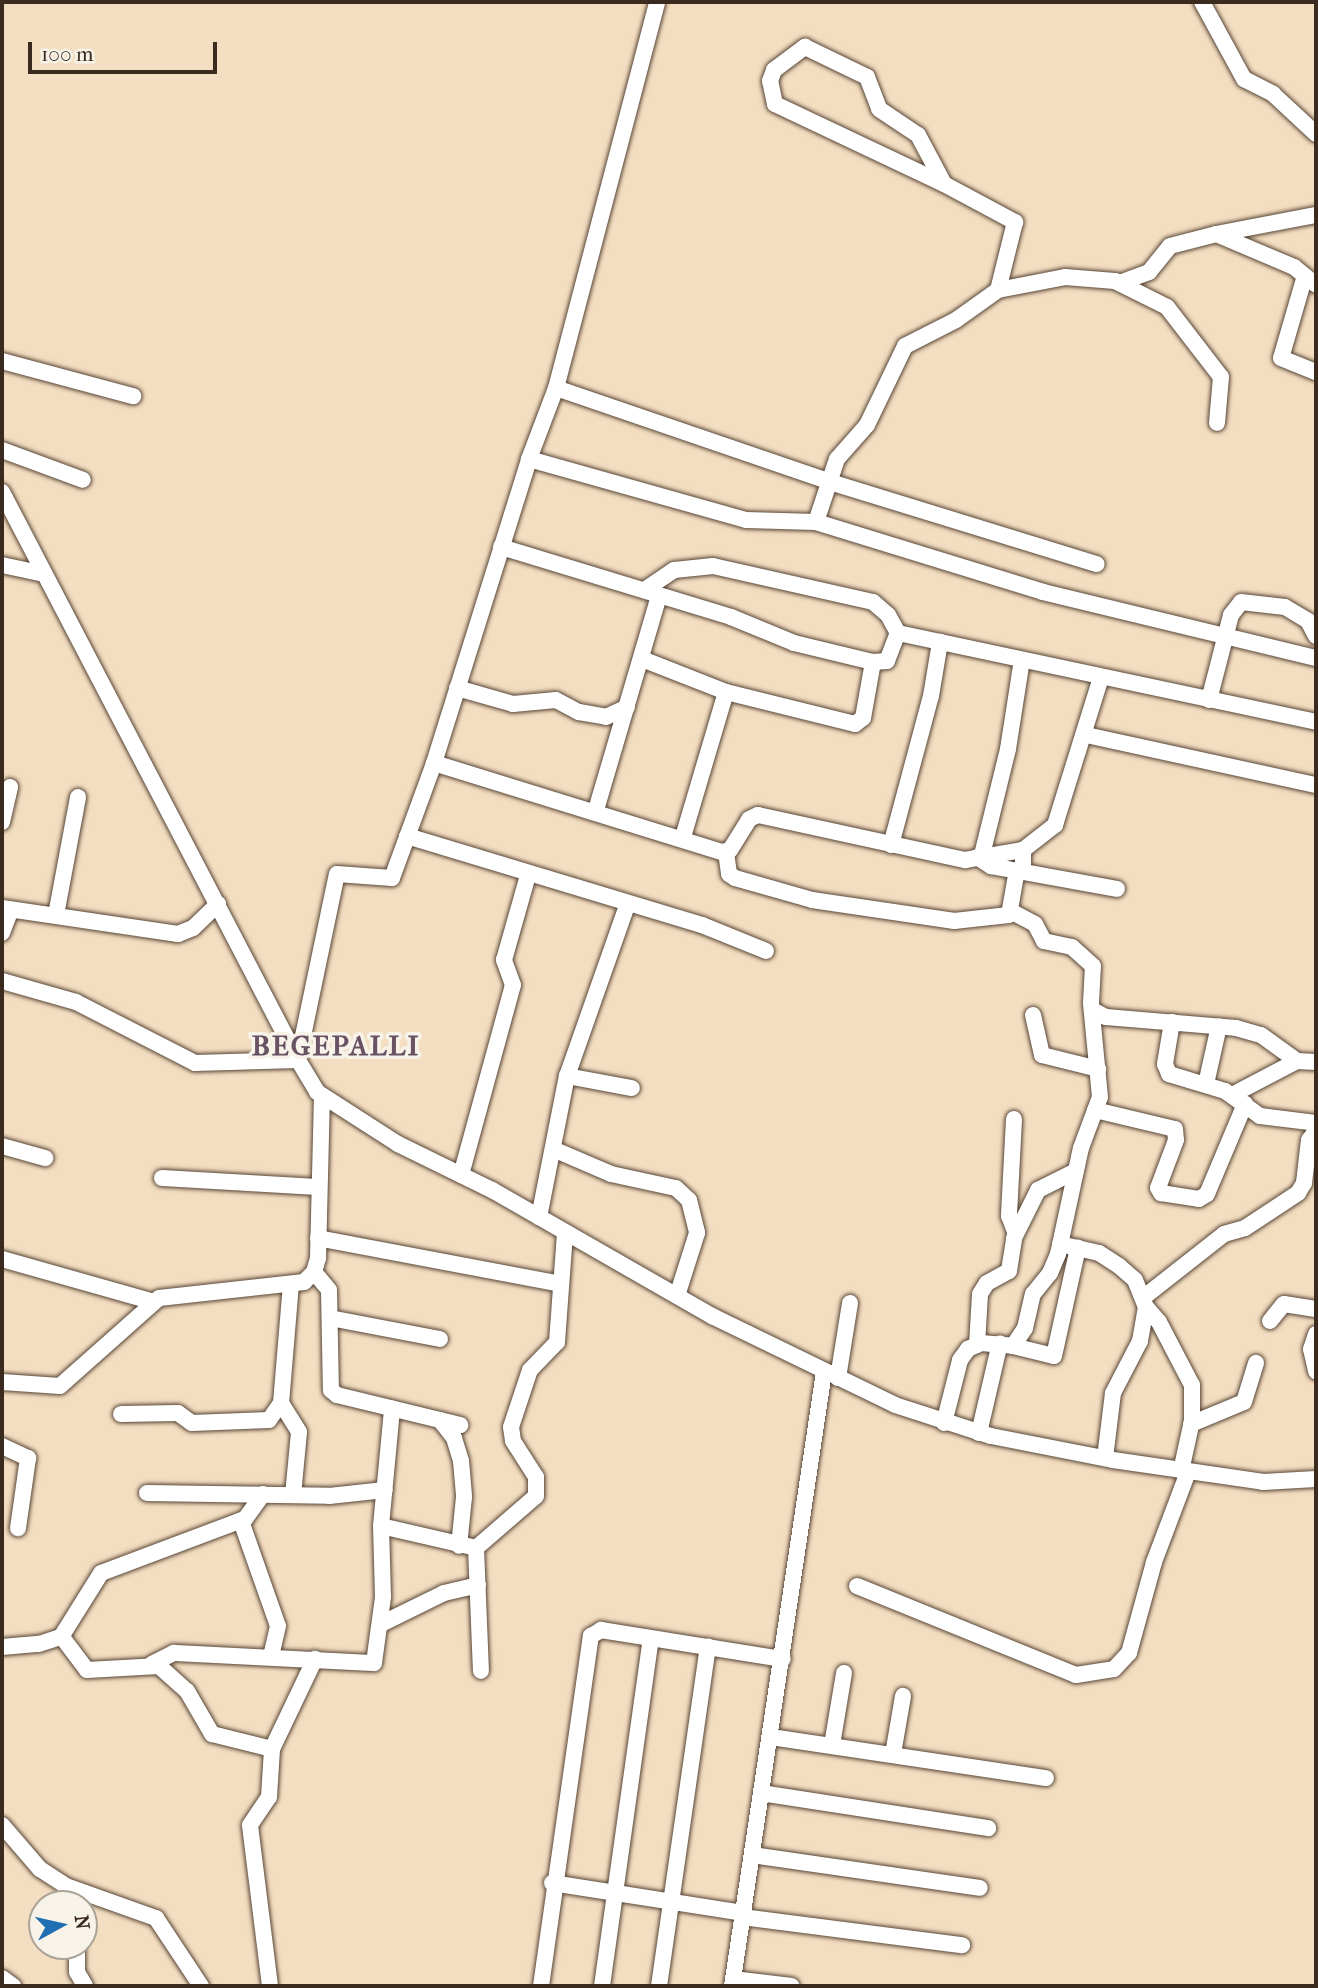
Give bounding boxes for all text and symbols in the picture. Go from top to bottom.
scale bar [32,28,220,72]
text: 100 m [41,42,94,66]
district label: BEGEPALLI [253,1029,419,1063]
north arrow [28,1890,98,1960]
text: N [70,1914,94,1931]

